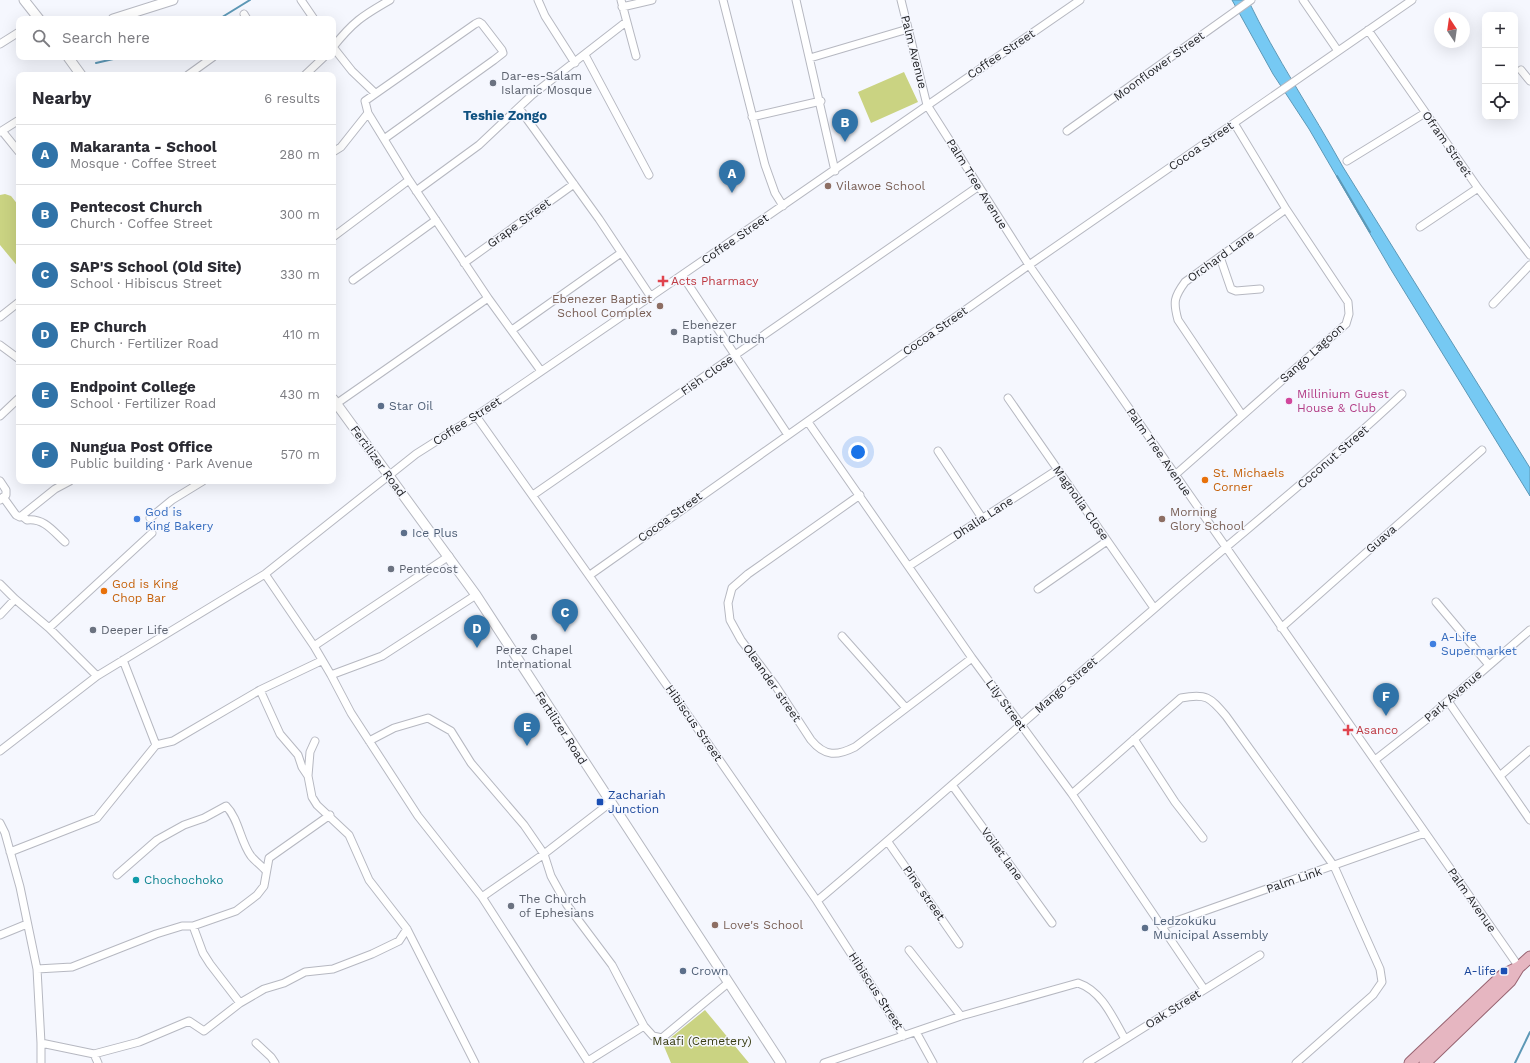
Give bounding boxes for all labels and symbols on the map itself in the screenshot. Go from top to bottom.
north arrow [1434,12,1470,48]
street label: Palm Avenue [898,14,930,90]
street label: Coffee Street [964,26,1038,82]
street label: Moonflower Street [1111,28,1207,104]
place label: Dar-es-Salam Islamic Mosque [501,69,592,97]
marker: Dar-es-Salam Islamic Mosque [488,78,498,88]
district label: Teshie Zongo [463,108,547,123]
street label: Ofram Street [1419,108,1475,180]
pin: B [832,109,858,142]
street label: Cocoa Street [1166,118,1236,174]
street label: Palm Tree Avenue [943,136,1011,232]
pin: A [719,160,745,193]
place label: Vilawoe School [836,179,926,193]
marker: Vilawoe School [823,181,833,191]
street label: Grape Street [485,195,553,251]
street label: Coffee Street [699,211,771,267]
street label: Orchard Lane [1185,227,1257,285]
place label: Acts Pharmacy [671,274,759,288]
marker: Acts Pharmacy [658,276,668,286]
place label: Ebenezer Baptist School Complex [552,292,652,320]
marker: Ebenezer Baptist School Complex [655,301,665,311]
street label: Cocoa Street [900,303,970,359]
place label: Ebenezer Baptist Chuch [682,318,765,346]
street label: Sango Lagoon [1277,320,1347,386]
marker: Ebenezer Baptist Chuch [669,327,679,337]
street label: Fish Close [678,352,736,398]
place label: Millinium Guest House & Club [1297,387,1389,415]
street label: Coffee Street [430,394,504,448]
marker: Millinium Guest House & Club [1284,396,1294,406]
place label: Star Oil [389,399,433,413]
marker: Star Oil [376,401,386,411]
street label: Palm Tree Avenue [1123,405,1195,499]
street label: Coconut Street [1295,422,1371,492]
street label: Fertilizer Road [348,423,408,499]
your location [848,442,868,462]
street label: Magnolia Close [1050,463,1112,543]
place label: St. Michaels Corner [1213,466,1284,494]
marker: St. Michaels Corner [1200,475,1210,485]
street label: Cocoa Street [635,489,705,545]
street label: Dhalia Lane [950,493,1016,543]
place label: God is King Bakery [145,505,214,533]
place label: Morning Glory School [1170,505,1245,533]
marker: God is King Bakery [132,514,142,524]
marker: Morning Glory School [1157,514,1167,524]
street label: Guava [1363,522,1399,556]
place label: Ice Plus [412,526,458,540]
marker: Ice Plus [399,528,409,538]
place label: Pentecost [399,562,458,576]
marker: Pentecost [386,564,396,574]
place label: God is King Chop Bar [112,577,179,605]
marker: God is King Chop Bar [99,586,109,596]
pin: C [552,599,578,632]
pin: D [464,615,490,648]
place label: Deeper Life [101,623,169,637]
marker: Deeper Life [88,625,98,635]
place label: A-Life Supermarket [1441,630,1517,658]
marker: Perez Chapel International [529,632,539,642]
marker: A-Life Supermarket [1428,639,1438,649]
street label: Oleander street [740,641,804,725]
place label: Perez Chapel International [496,643,573,671]
street label: Mango Street [1032,654,1100,716]
street label: Park Avenue [1421,667,1485,725]
street label: Lily Street [983,677,1029,733]
street label: Hibiscus Street [663,682,725,764]
pin: F [1373,683,1399,716]
street label: Fertilizer Road [532,689,590,767]
pin: E [514,713,540,746]
place label: Asanco [1356,723,1398,737]
marker: Asanco [1343,725,1353,735]
place label: Zachariah Junction [608,788,666,816]
marker: Zachariah Junction [595,797,605,807]
street label: Voilet lane [978,825,1026,883]
street label: Pine street [900,863,948,923]
street label: Palm Link [1264,864,1324,896]
street label: Palm Avenue [1445,865,1499,935]
place label: Chochochoko [144,873,223,887]
marker: Chochochoko [131,875,141,885]
place label: The Church of Ephesians [519,892,594,920]
marker: The Church of Ephesians [506,901,516,911]
place label: Ledzokuku Municipal Assembly [1153,914,1269,942]
place label: Love's School [723,918,803,932]
marker: Love's School [710,920,720,930]
marker: Ledzokuku Municipal Assembly [1140,923,1150,933]
street label: Hibiscus Street [846,950,906,1032]
place label: Crown [691,964,728,978]
place label: A-life [1464,964,1496,978]
marker: Crown [678,966,688,976]
marker: A-life [1499,966,1509,976]
street label: Oak Street [1143,986,1203,1032]
park label: Maafi (Cemetery) [652,1034,752,1048]

